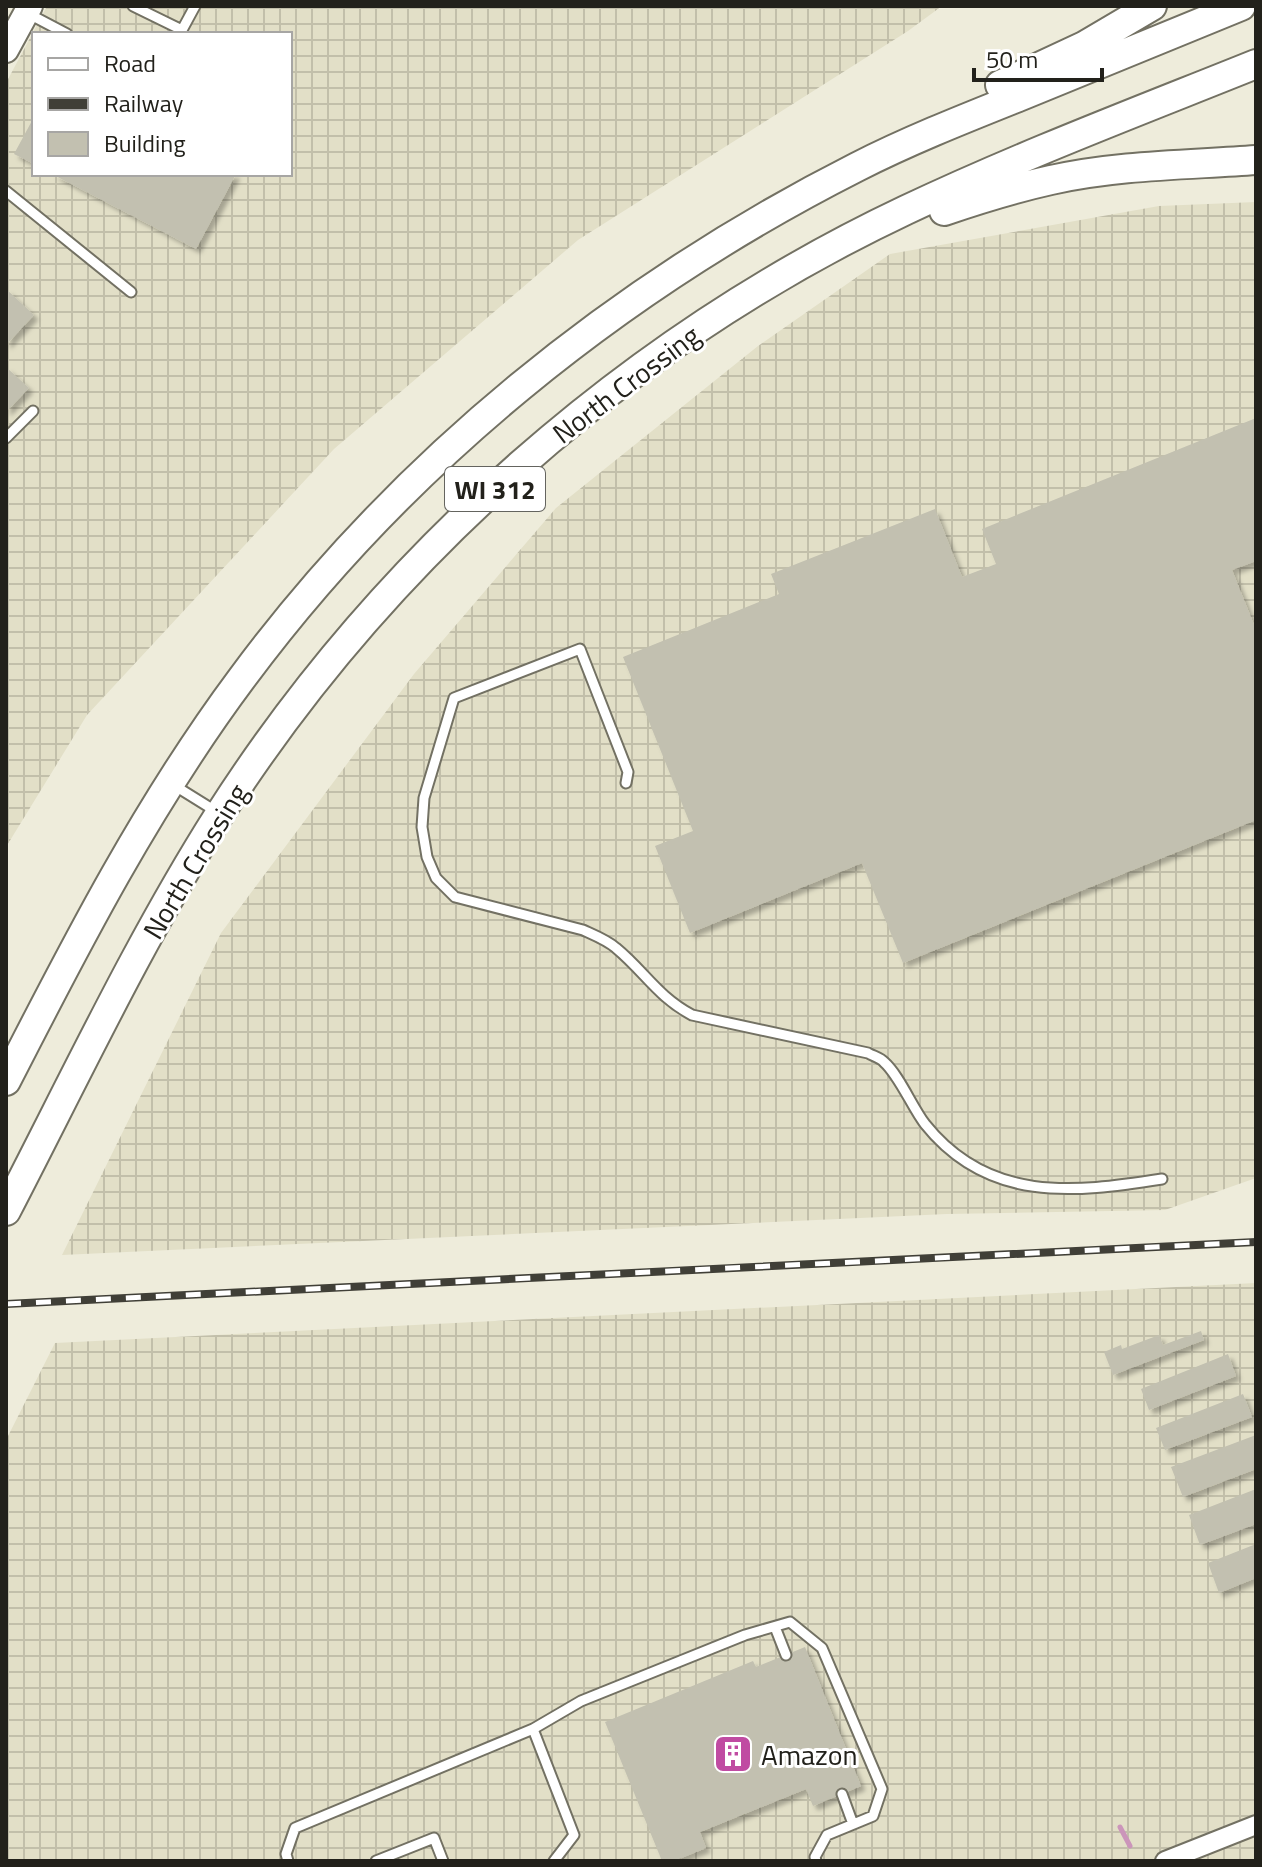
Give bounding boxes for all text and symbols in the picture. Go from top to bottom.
legend [32,32,292,176]
scale bar [974,32,1102,82]
text: 50 m [986,41,1038,77]
text: Road [104,45,156,81]
text: Railway [104,85,184,121]
text: Building [104,125,186,161]
street label: North Crossing [543,314,709,454]
road number: WI 312 [445,467,545,511]
street label: North Crossing [131,775,259,947]
building icon: Amazon [712,1733,754,1775]
place label: Amazon [761,1733,858,1776]

